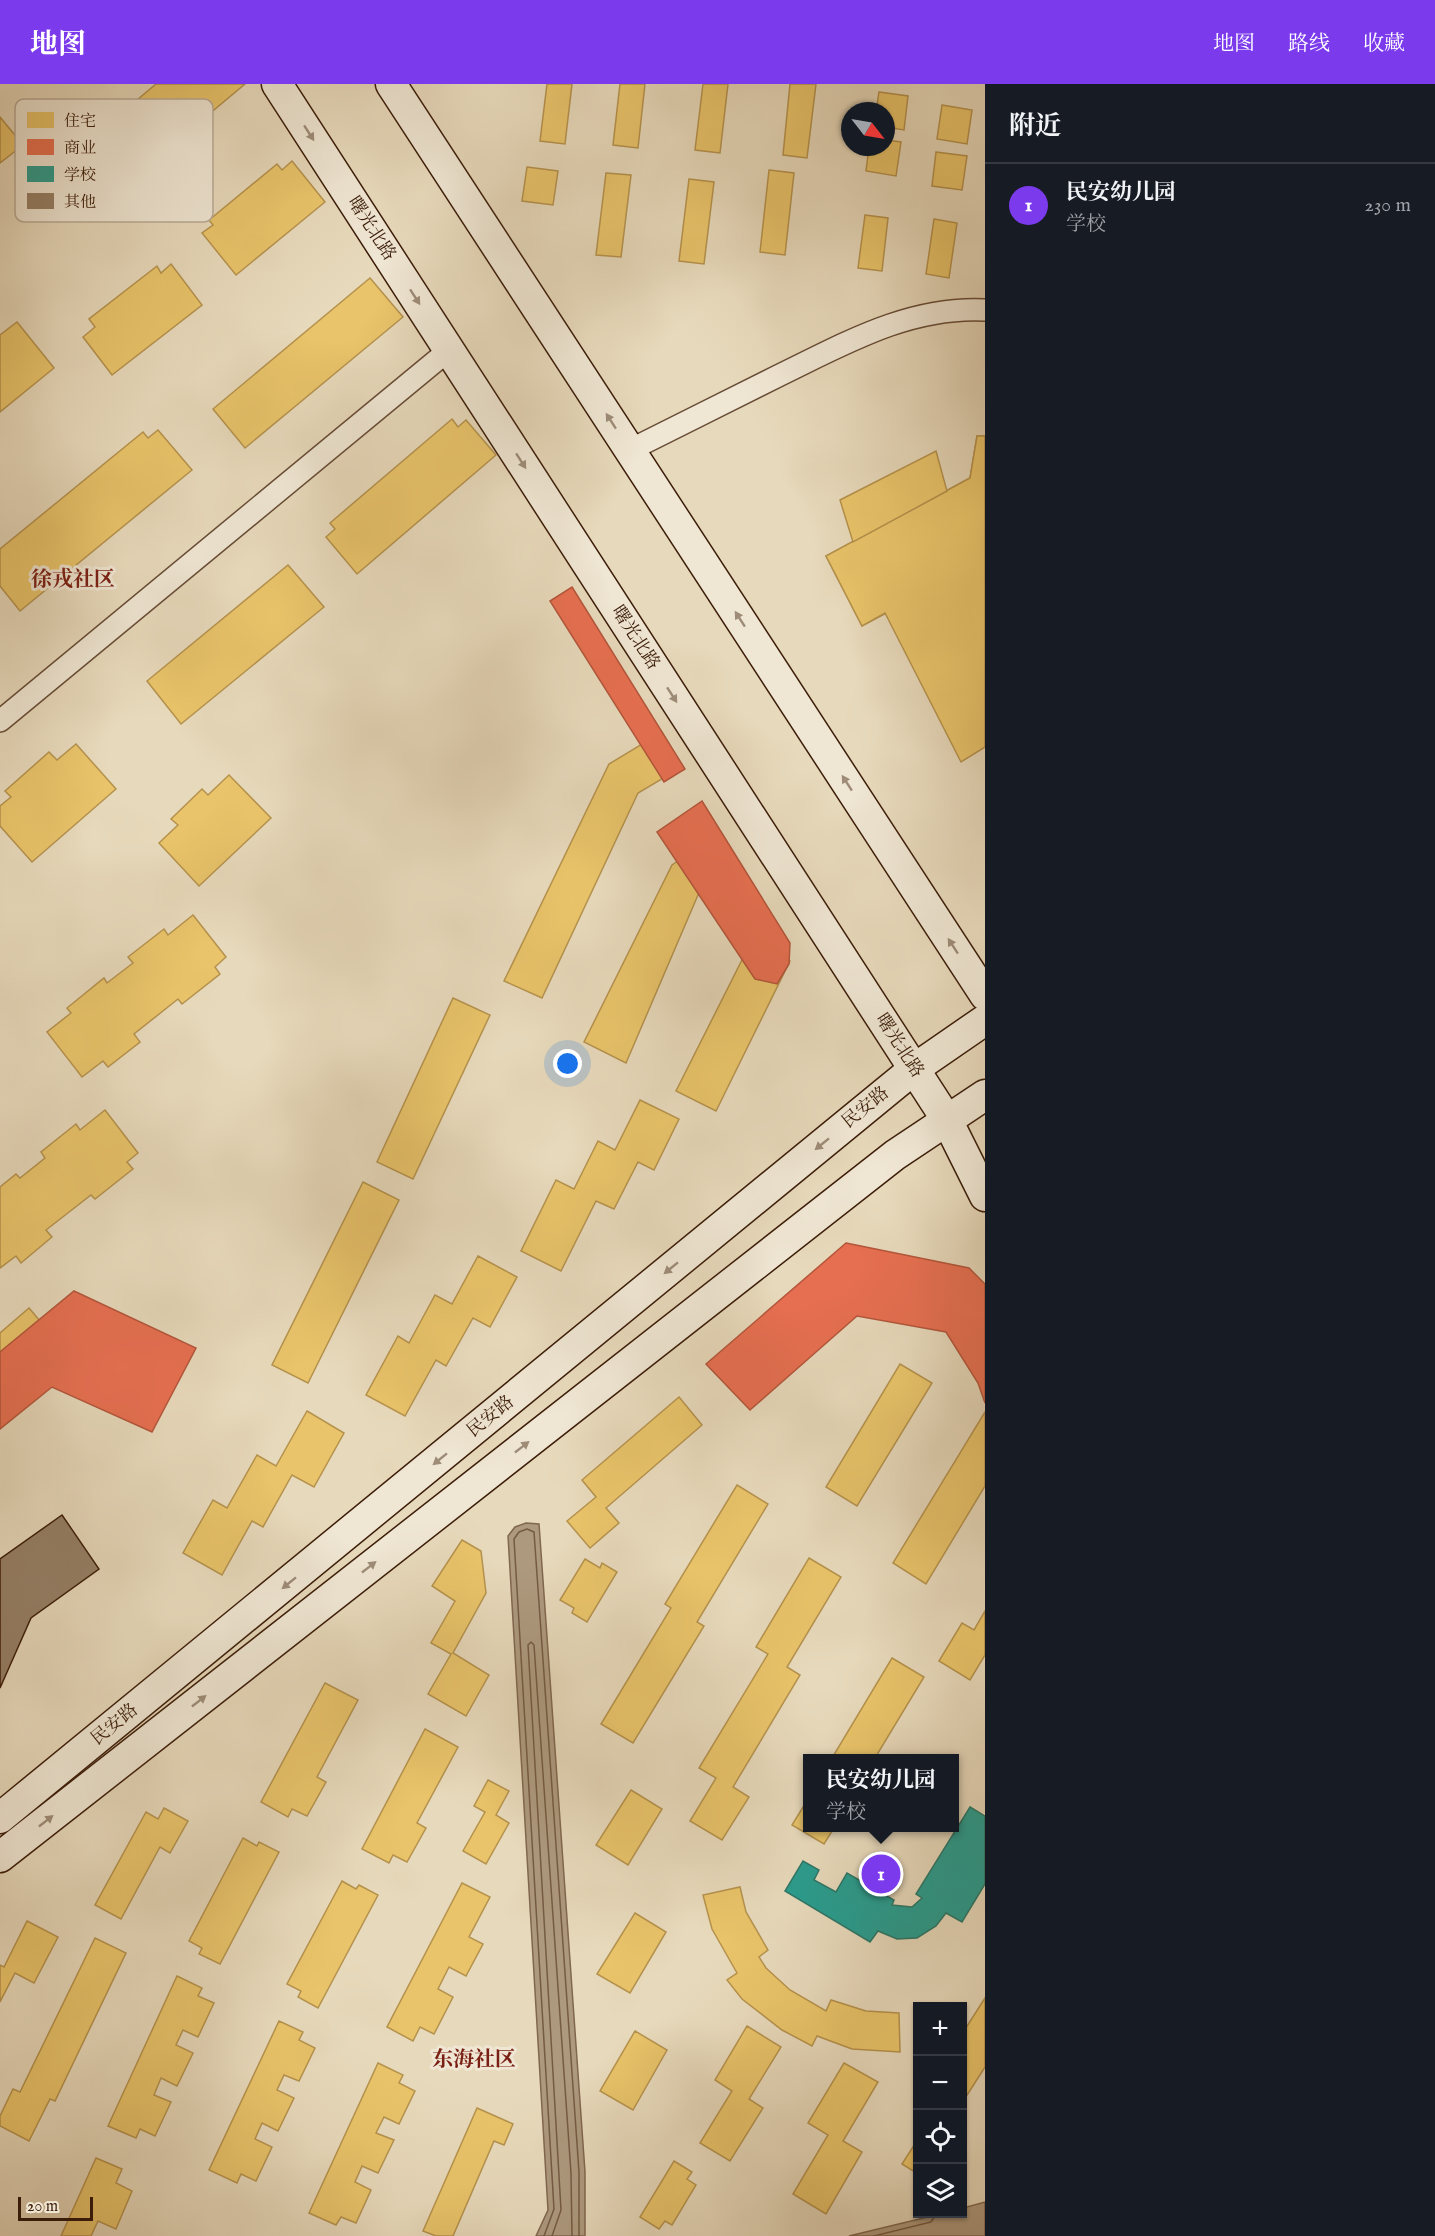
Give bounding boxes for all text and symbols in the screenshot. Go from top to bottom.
text: 地图 [30,28,86,63]
text: 地图 [1213,31,1255,58]
text: 路线 [1288,31,1330,58]
text: 收藏 [1363,31,1405,58]
legend [15,99,213,222]
north arrow [841,102,895,156]
text: 附近 [1009,110,1061,143]
text: 住宅 [64,112,96,132]
one-way arrow [303,125,314,141]
text: 商业 [64,139,96,159]
text: 学校 [64,166,96,186]
text: 民安幼儿园 [1066,179,1176,207]
text: 其他 [64,193,96,213]
street label: 曙光北路 [342,193,400,265]
text: 1 [1025,193,1032,218]
text: 230 m [1365,193,1411,218]
text: 学校 [1066,212,1106,237]
one-way arrow [409,289,420,305]
one-way arrow [605,413,616,429]
one-way arrow [515,452,526,469]
district label: 徐戎社区 [31,567,115,594]
street label: 曙光北路 [606,602,664,674]
one-way arrow [735,611,746,627]
one-way arrow [666,687,677,703]
one-way arrow [841,774,852,791]
one-way arrow [948,938,959,954]
street label: 曙光北路 [870,1010,928,1082]
your location [553,1049,582,1078]
street label: 民安路 [838,1082,894,1134]
one-way arrow [814,1138,830,1151]
one-way arrow [663,1262,679,1275]
street label: 民安路 [463,1391,519,1443]
one-way arrow [515,1441,530,1453]
one-way arrow [432,1452,448,1465]
one-way arrow [361,1561,377,1574]
one-way arrow [281,1576,297,1589]
one-way arrow [192,1695,207,1707]
street label: 民安路 [87,1699,143,1751]
popup [803,1754,959,1832]
text: 民安幼儿园 [826,1767,936,1795]
text: 学校 [826,1800,866,1825]
one-way arrow [38,1815,54,1828]
pin: 1 [862,1852,900,1896]
map controls [913,2002,967,2218]
button: + [913,2002,967,2056]
district label: 东海社区 [432,2047,516,2074]
button: − [913,2056,967,2110]
button: locate [913,2110,967,2164]
button: layers [913,2164,967,2218]
scale bar [18,2194,93,2222]
text: 20 m [27,2197,58,2217]

